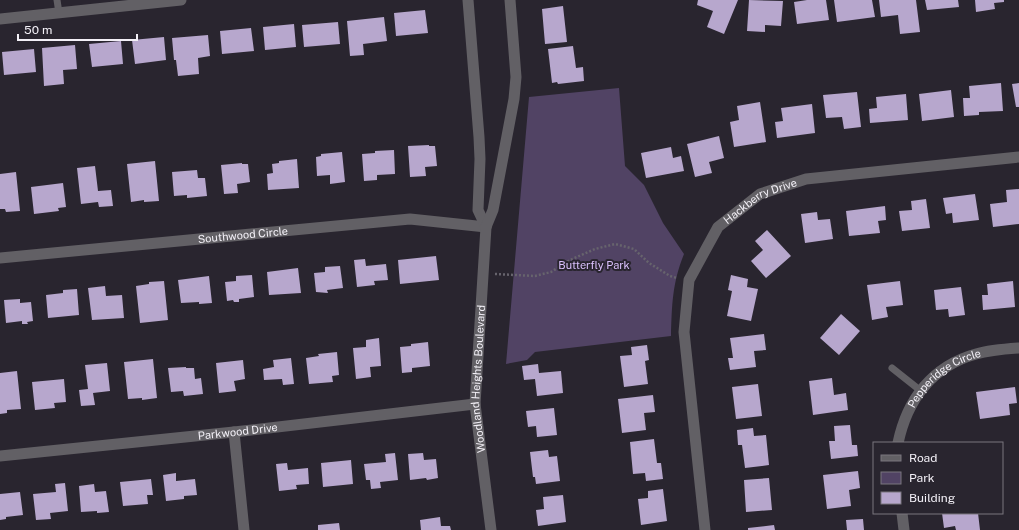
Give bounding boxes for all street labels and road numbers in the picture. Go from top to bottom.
street label: Hackberry Drive [721,176,798,226]
street label: Southwood Circle [197,225,288,245]
street label: Woodland Heights Boulevard [469,305,487,454]
street label: Pepperidge Circle [905,347,982,410]
street label: Parkwood Drive [197,421,278,442]

